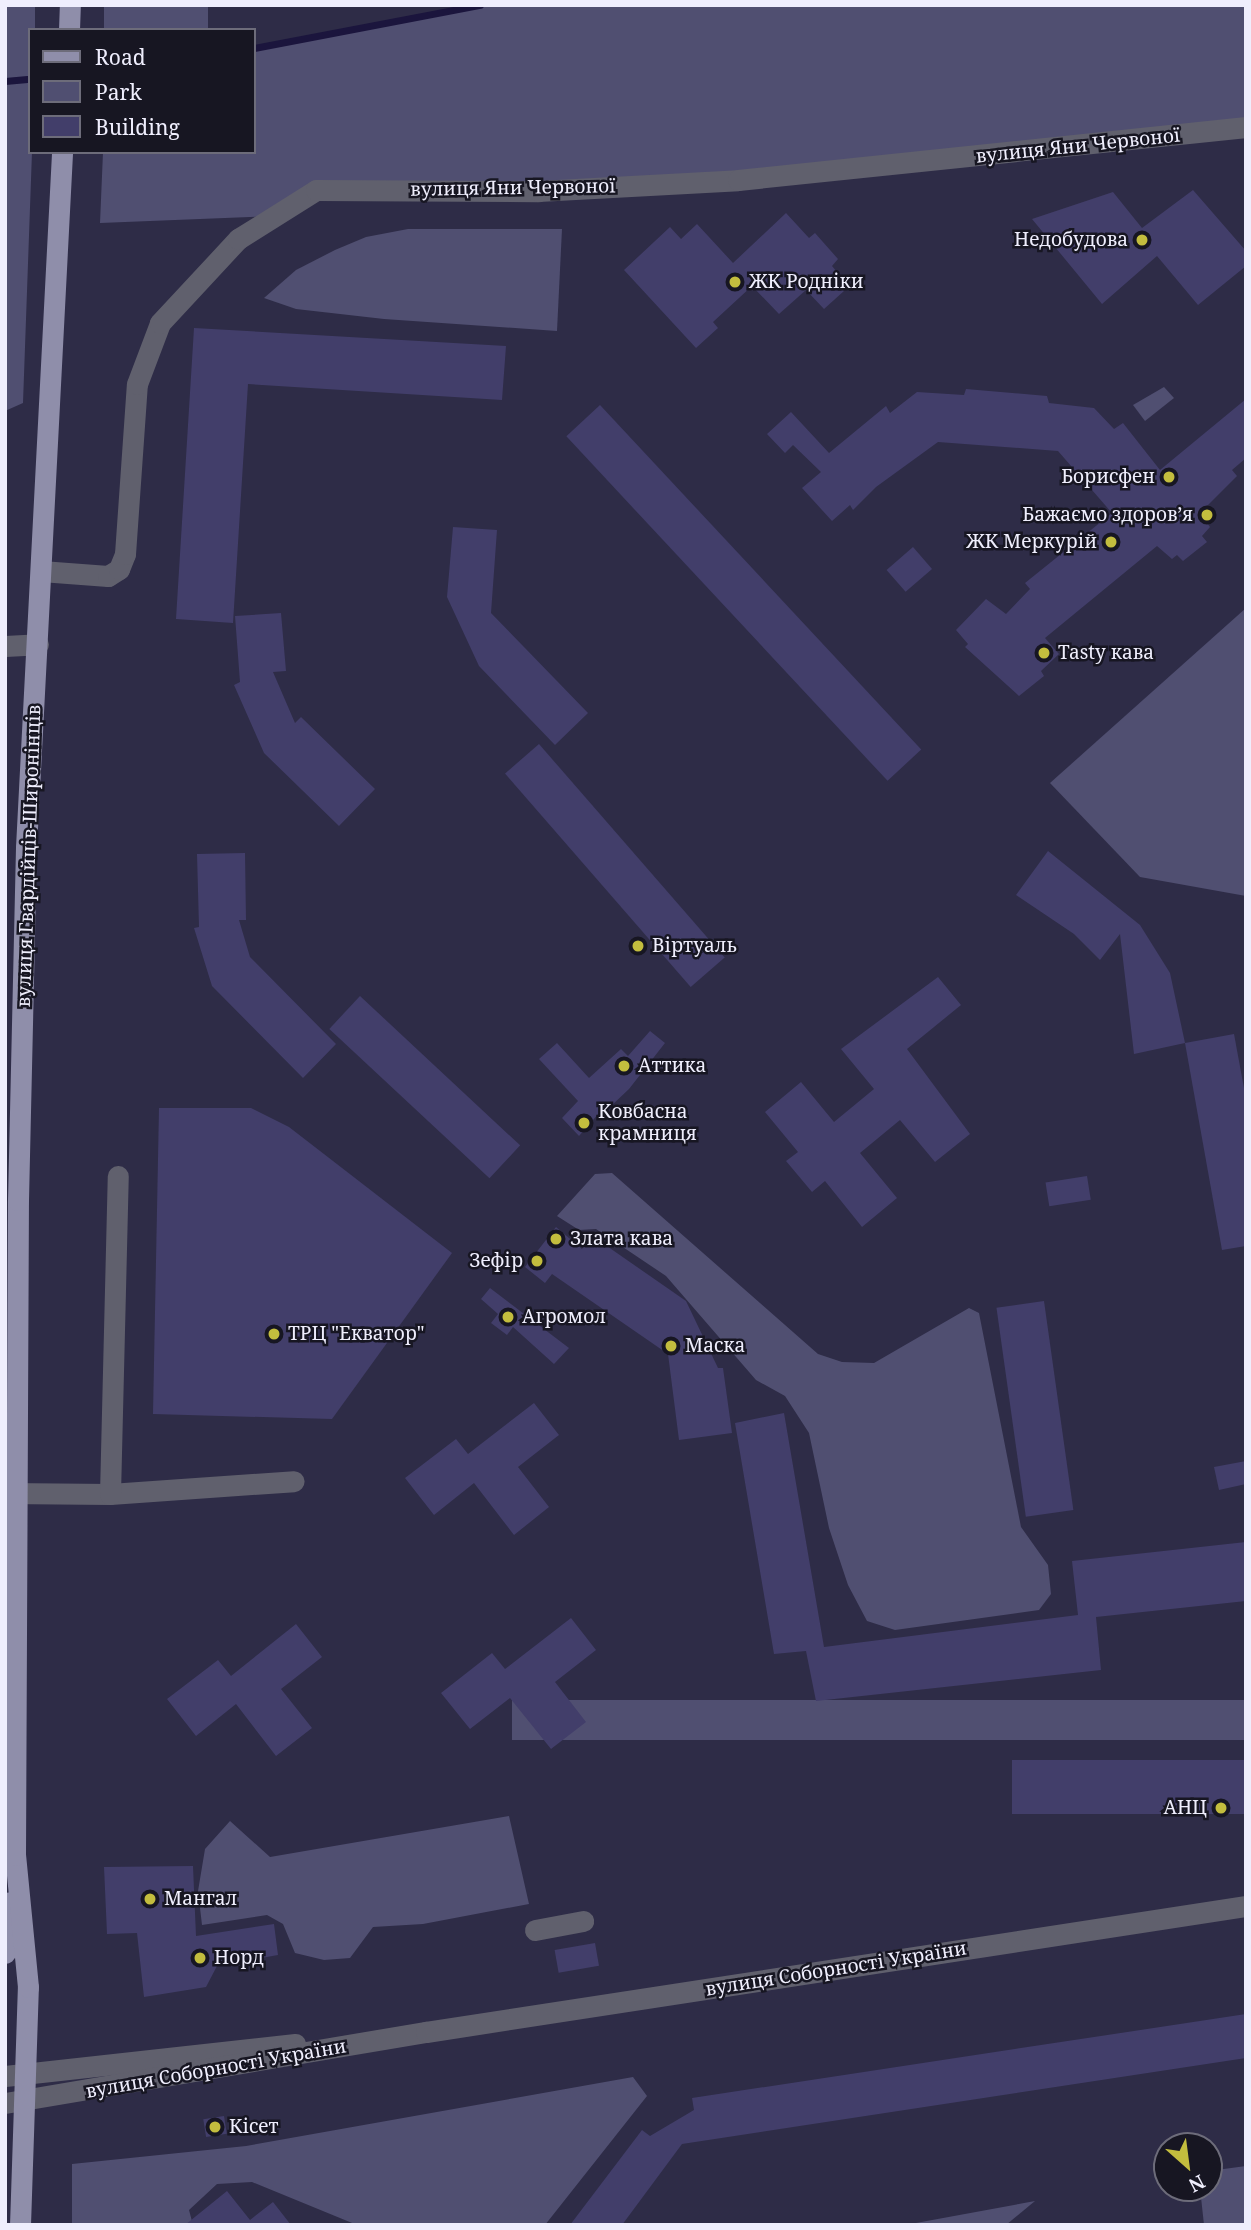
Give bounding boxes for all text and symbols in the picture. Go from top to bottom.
legend [28,28,256,154]
text: Road [95,43,146,71]
text: Park [95,78,142,106]
text: Building [95,113,180,141]
street label: вулиця Яни Червоної [975,124,1181,168]
street label: вулиця Яни Червоної [410,175,616,201]
place label: Недобудова [1014,229,1128,251]
marker: Недобудова [1134,232,1150,248]
place label: ЖК Родніки [749,271,864,293]
marker: ЖК Родніки [727,274,743,290]
place label: Борисфен [1061,466,1155,488]
marker: Борисфен [1161,469,1177,485]
place label: Бажаємо здоровʼя [1022,504,1193,526]
marker: Бажаємо здоровʼя [1199,507,1215,523]
place label: ЖК Меркурій [966,531,1097,553]
marker: ЖК Меркурій [1103,534,1119,550]
place label: Tasty кава [1058,642,1154,664]
marker: Tasty кава [1036,645,1052,661]
street label: вулиця Гвардійців-Широнінців [12,704,46,1008]
place label: Віртуаль [652,935,737,957]
marker: Віртуаль [630,938,646,954]
place label: Аттика [638,1055,706,1077]
marker: Аттика [616,1058,632,1074]
place label: Ковбасна крамниця [598,1101,697,1145]
marker: Ковбасна крамниця [576,1115,592,1131]
place label: Злата кава [570,1228,673,1250]
marker: Злата кава [548,1231,564,1247]
place label: Зефір [469,1250,523,1272]
marker: Зефір [529,1253,545,1269]
place label: Агромол [522,1306,606,1328]
marker: Агромол [500,1309,516,1325]
place label: ТРЦ "Екватор" [288,1323,424,1345]
marker: ТРЦ "Екватор" [266,1326,282,1342]
place label: Маска [685,1335,745,1357]
marker: Маска [663,1338,679,1354]
place label: АНЦ [1164,1797,1207,1819]
marker: АНЦ [1213,1800,1229,1816]
place label: Мангал [164,1888,237,1910]
marker: Мангал [142,1891,158,1907]
street label: вулиця Соборності України [704,1937,968,2001]
place label: Норд [214,1947,264,1969]
marker: Норд [192,1950,208,1966]
street label: вулиця Соборності України [84,2035,348,2103]
place label: Кісет [229,2116,278,2138]
marker: Кісет [207,2119,223,2135]
north arrow [1153,2132,1223,2202]
text: N [1184,2169,1210,2199]

